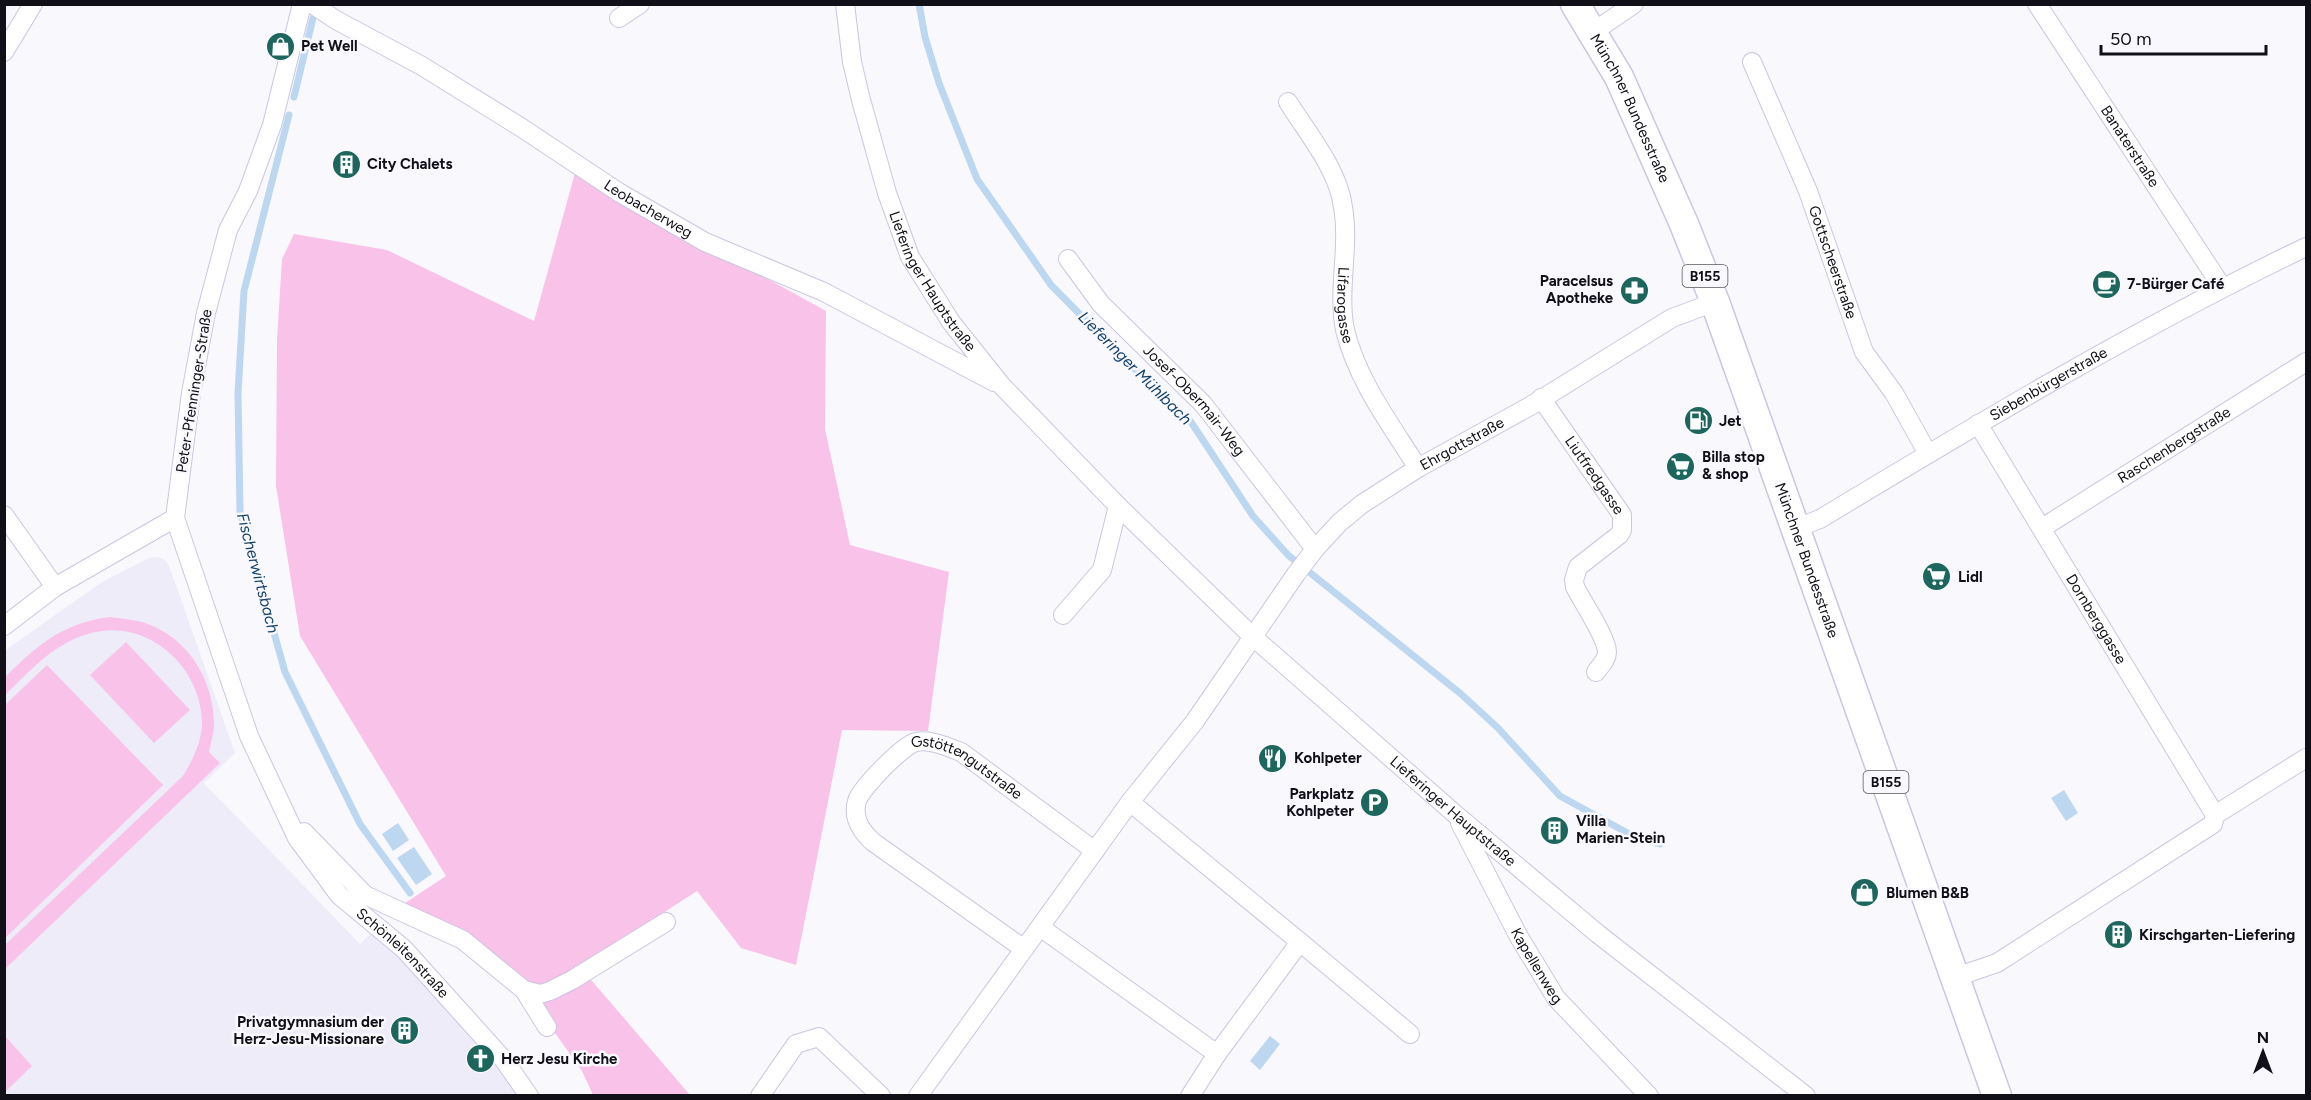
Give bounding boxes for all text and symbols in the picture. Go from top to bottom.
scale bar [2101,18,2266,56]
text: 50 m [2110,28,2152,50]
shop icon: Pet Well [264,30,296,62]
street label: Münchner Bundesstraße [1586,30,1674,185]
place label: Pet Well [301,37,358,55]
street label: Banaterstraße [2097,102,2163,190]
building icon: City Chalets [330,148,362,180]
place label: City Chalets [367,155,453,173]
street label: Leobacherweg [601,176,696,242]
street label: Gottscheerstraße [1805,203,1861,321]
street label: Lieferinger Hauptstraße [885,209,980,355]
road number: B155 [1682,265,1728,287]
street label: Lifarogasse [1333,266,1357,346]
cafe icon: 7-Bürger Café [2090,268,2122,300]
place label: Paracelsus Apotheke [1540,272,1614,307]
pharmacy icon: Paracelsus Apotheke [1618,274,1650,306]
place label: 7-Bürger Café [2127,275,2225,293]
water label: Lieferinger Mühlbach [1074,307,1196,429]
street label: Peter-Pfenninger-Straße [172,308,216,474]
street label: Josef-Obermair-Weg [1139,341,1249,459]
street label: Siebenbürgerstraße [1986,343,2110,425]
street label: Raschenbergstraße [2114,403,2234,487]
fuel station icon: Jet [1682,405,1714,437]
place label: Jet [1719,412,1742,430]
street label: Ehrgottstraße [1417,413,1507,474]
street label: Liutfredgasse [1561,432,1628,518]
place label: Billa stop & shop [1702,448,1765,483]
supermarket icon: Billa stop & shop [1665,450,1697,482]
street label: Münchner Bundesstraße [1771,480,1843,640]
water label: Fischerwirtsbach [233,511,283,635]
supermarket icon: Lidl [1921,561,1953,593]
place label: Lidl [1958,568,1983,586]
street label: Dornberggasse [2062,571,2130,667]
street label: Gstöttengutstraße [909,732,1026,803]
restaurant icon: Kohlpeter [1257,742,1289,774]
place label: Kohlpeter [1294,749,1362,767]
street label: Lieferinger Hauptstraße [1386,752,1519,870]
road number: B155 [1864,771,1908,793]
place label: Parkplatz Kohlpeter [1286,785,1354,820]
parking icon: Parkplatz Kohlpeter [1359,787,1391,819]
place label: Villa Marien-Stein [1576,812,1665,847]
building icon: Villa Marien-Stein [1539,814,1571,846]
shop icon: Blumen B&B [1849,877,1881,909]
place label: Blumen B&B [1886,884,1969,902]
street label: Schönleitenstraße [353,904,453,1002]
building icon: Kirschgarten-Liefering [2102,919,2134,951]
street label: Kapellenweg [1507,925,1566,1008]
place label: Kirschgarten-Liefering [2139,926,2295,944]
place label: Privatgymnasium der Herz-Jesu-Missionare [233,1013,385,1048]
building icon: Privatgymnasium der Herz-Jesu-Missionare [389,1015,421,1047]
north arrow [2233,1022,2293,1082]
text: N [2257,1028,2269,1047]
church icon: Herz Jesu Kirche [464,1043,496,1075]
place label: Herz Jesu Kirche [501,1050,618,1068]

